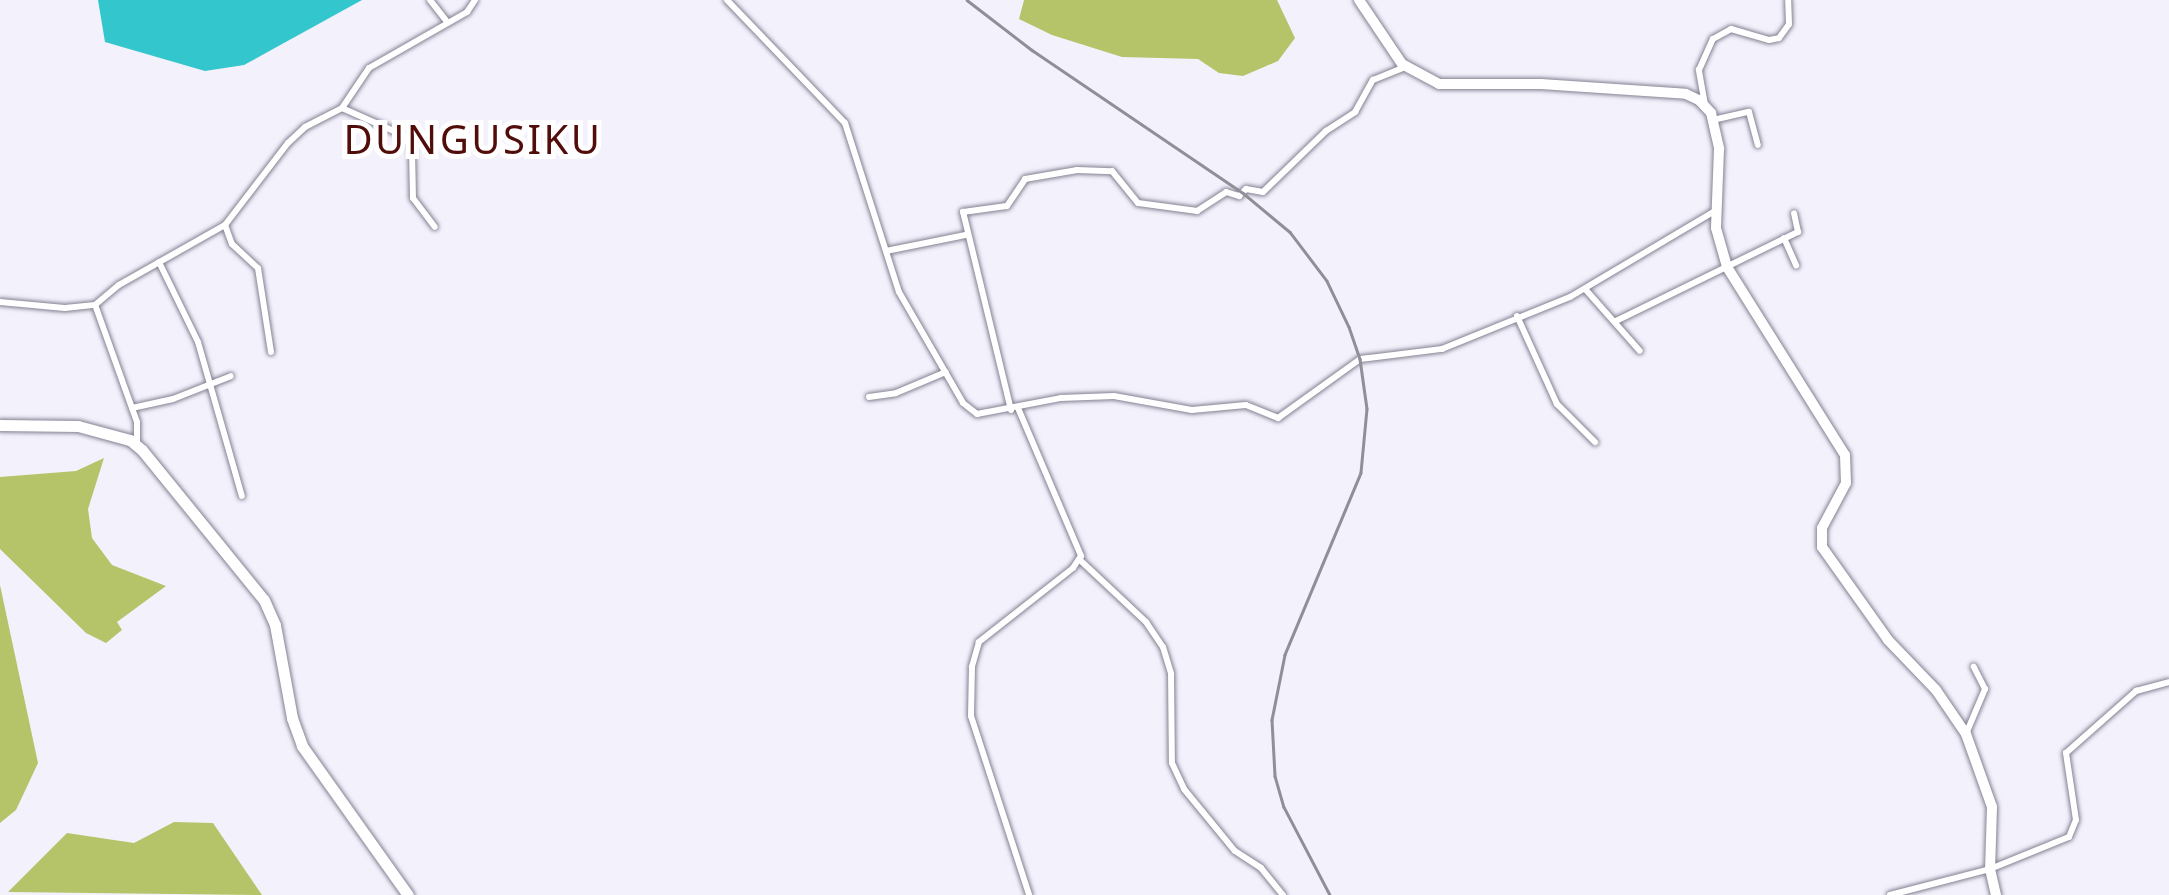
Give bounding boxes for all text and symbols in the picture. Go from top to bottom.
district label: DUNGUSIKU [343,115,603,163]

